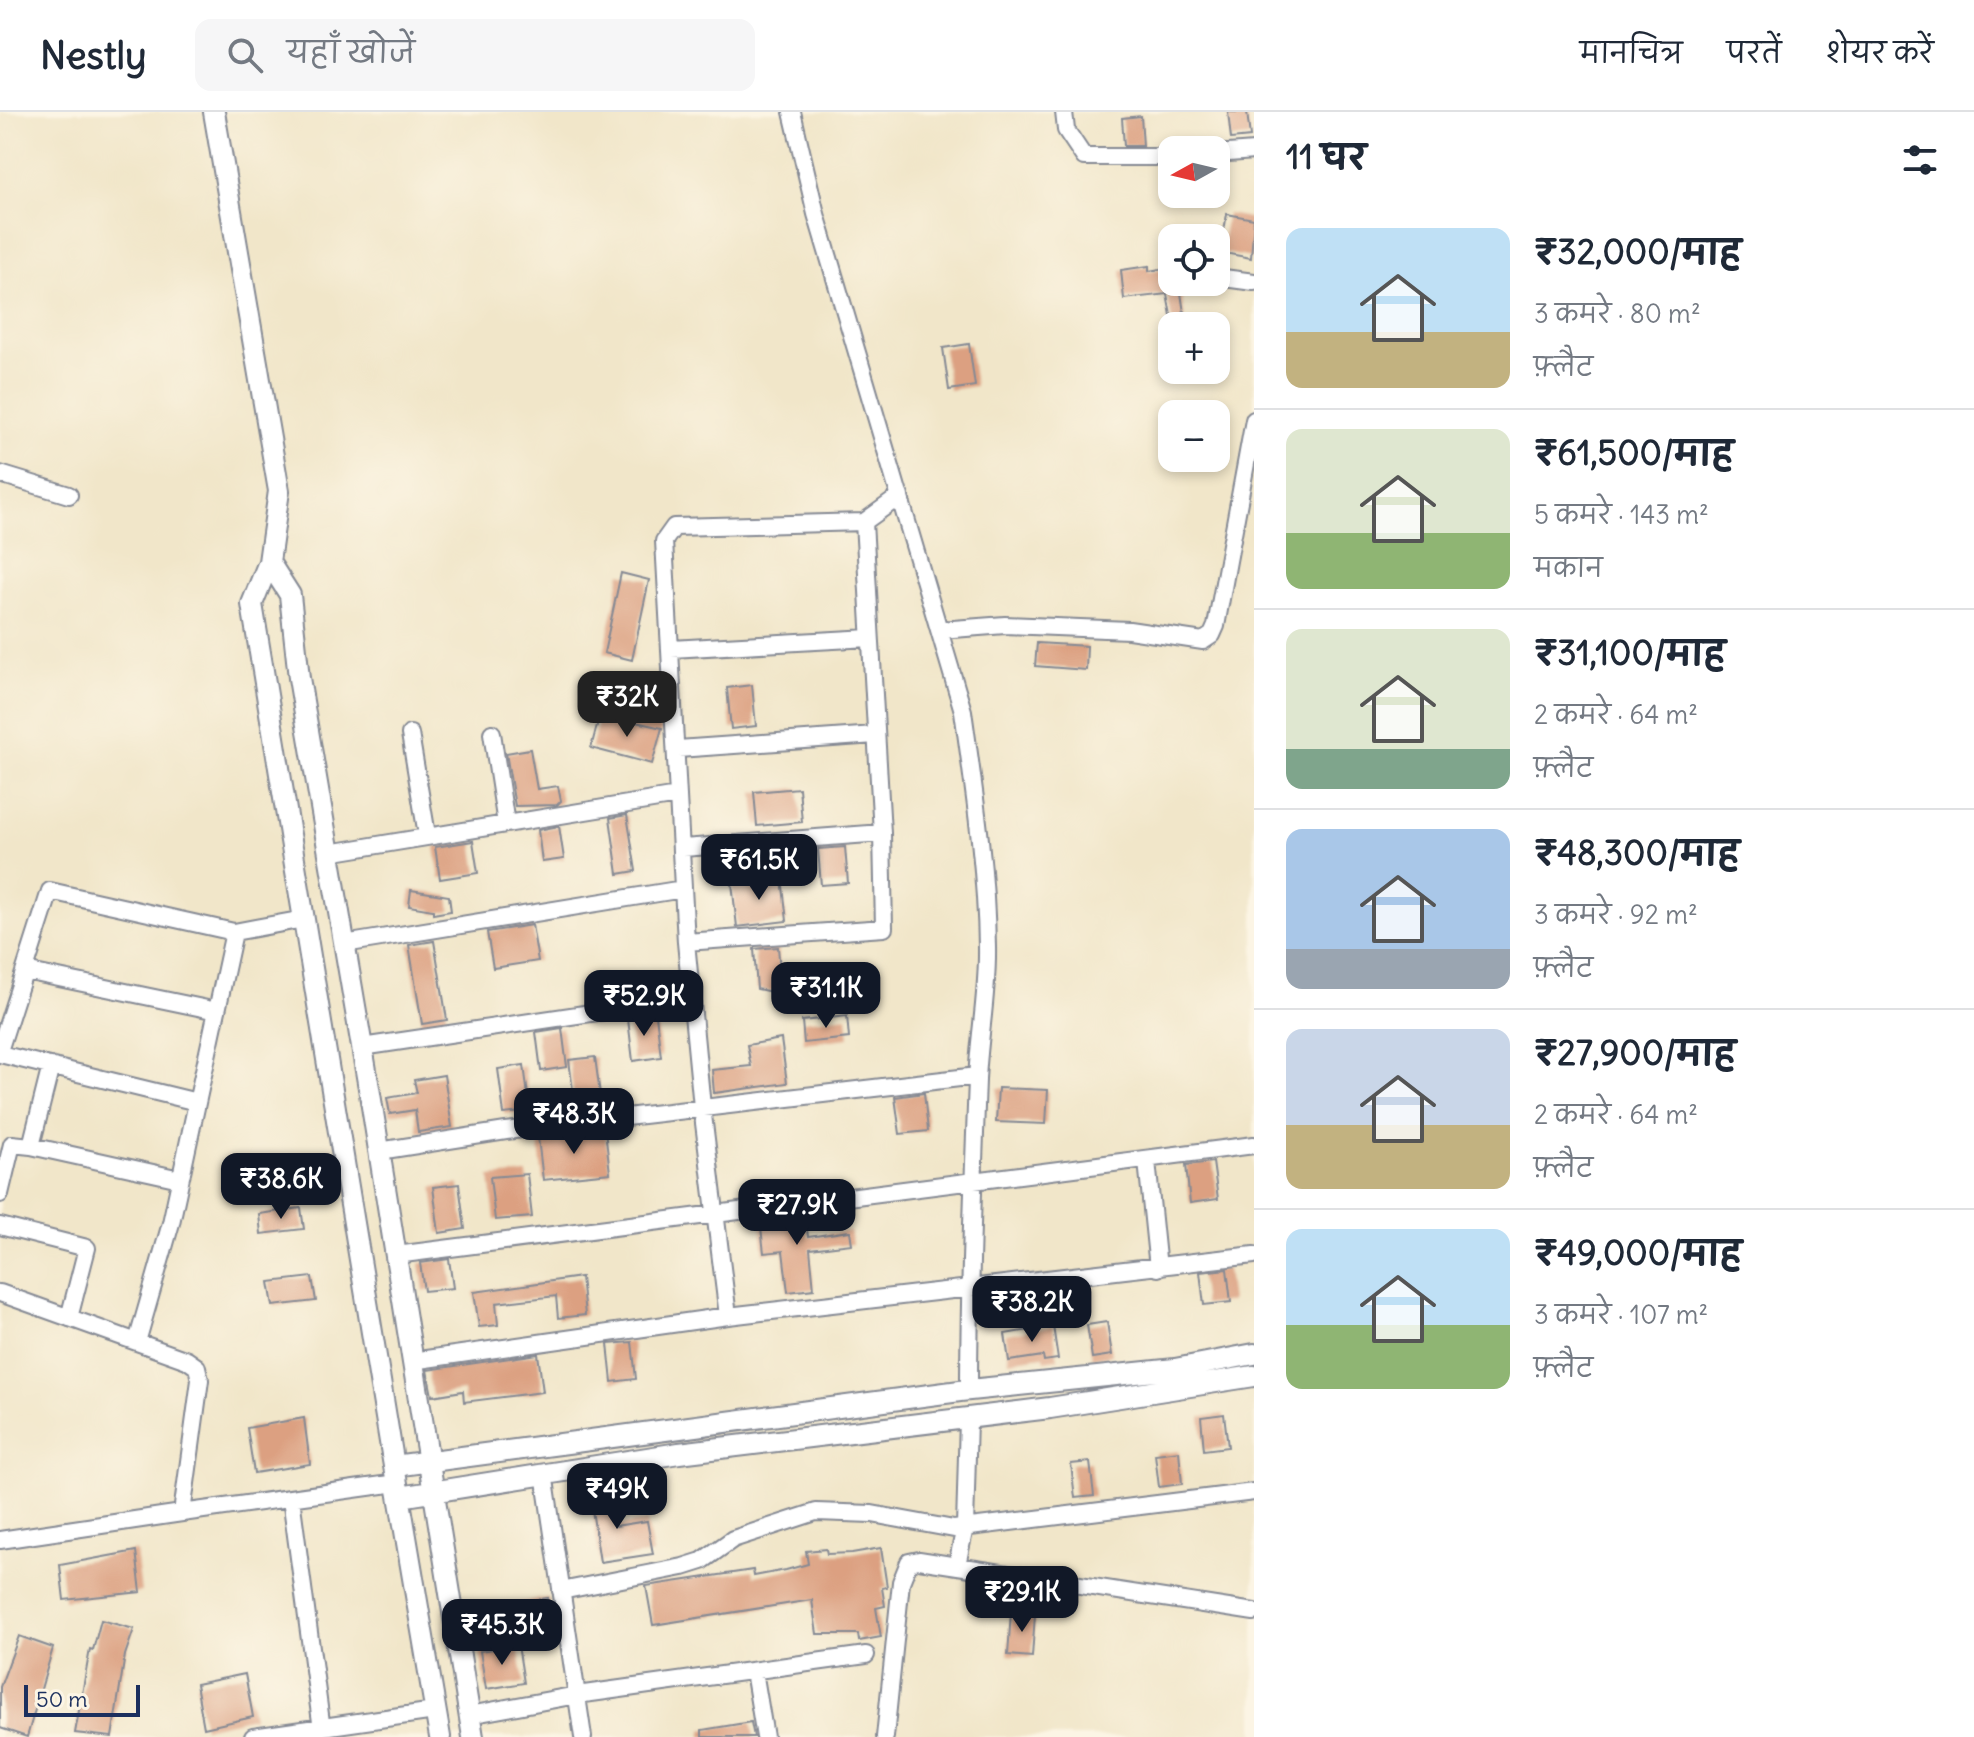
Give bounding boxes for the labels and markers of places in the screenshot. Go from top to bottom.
pin: ₹32K [580,671,674,739]
pin: ₹61.5K [694,834,824,902]
pin: ₹31.1K [761,962,891,1030]
pin: ₹52.9K [579,970,709,1038]
pin: ₹48.3K [509,1088,639,1156]
pin: ₹38.6K [216,1153,346,1221]
pin: ₹27.9K [732,1179,862,1247]
pin: ₹38.2K [967,1276,1097,1344]
pin: ₹49K [570,1463,664,1531]
pin: ₹29.1K [957,1566,1087,1634]
pin: ₹45.3K [437,1599,567,1667]

